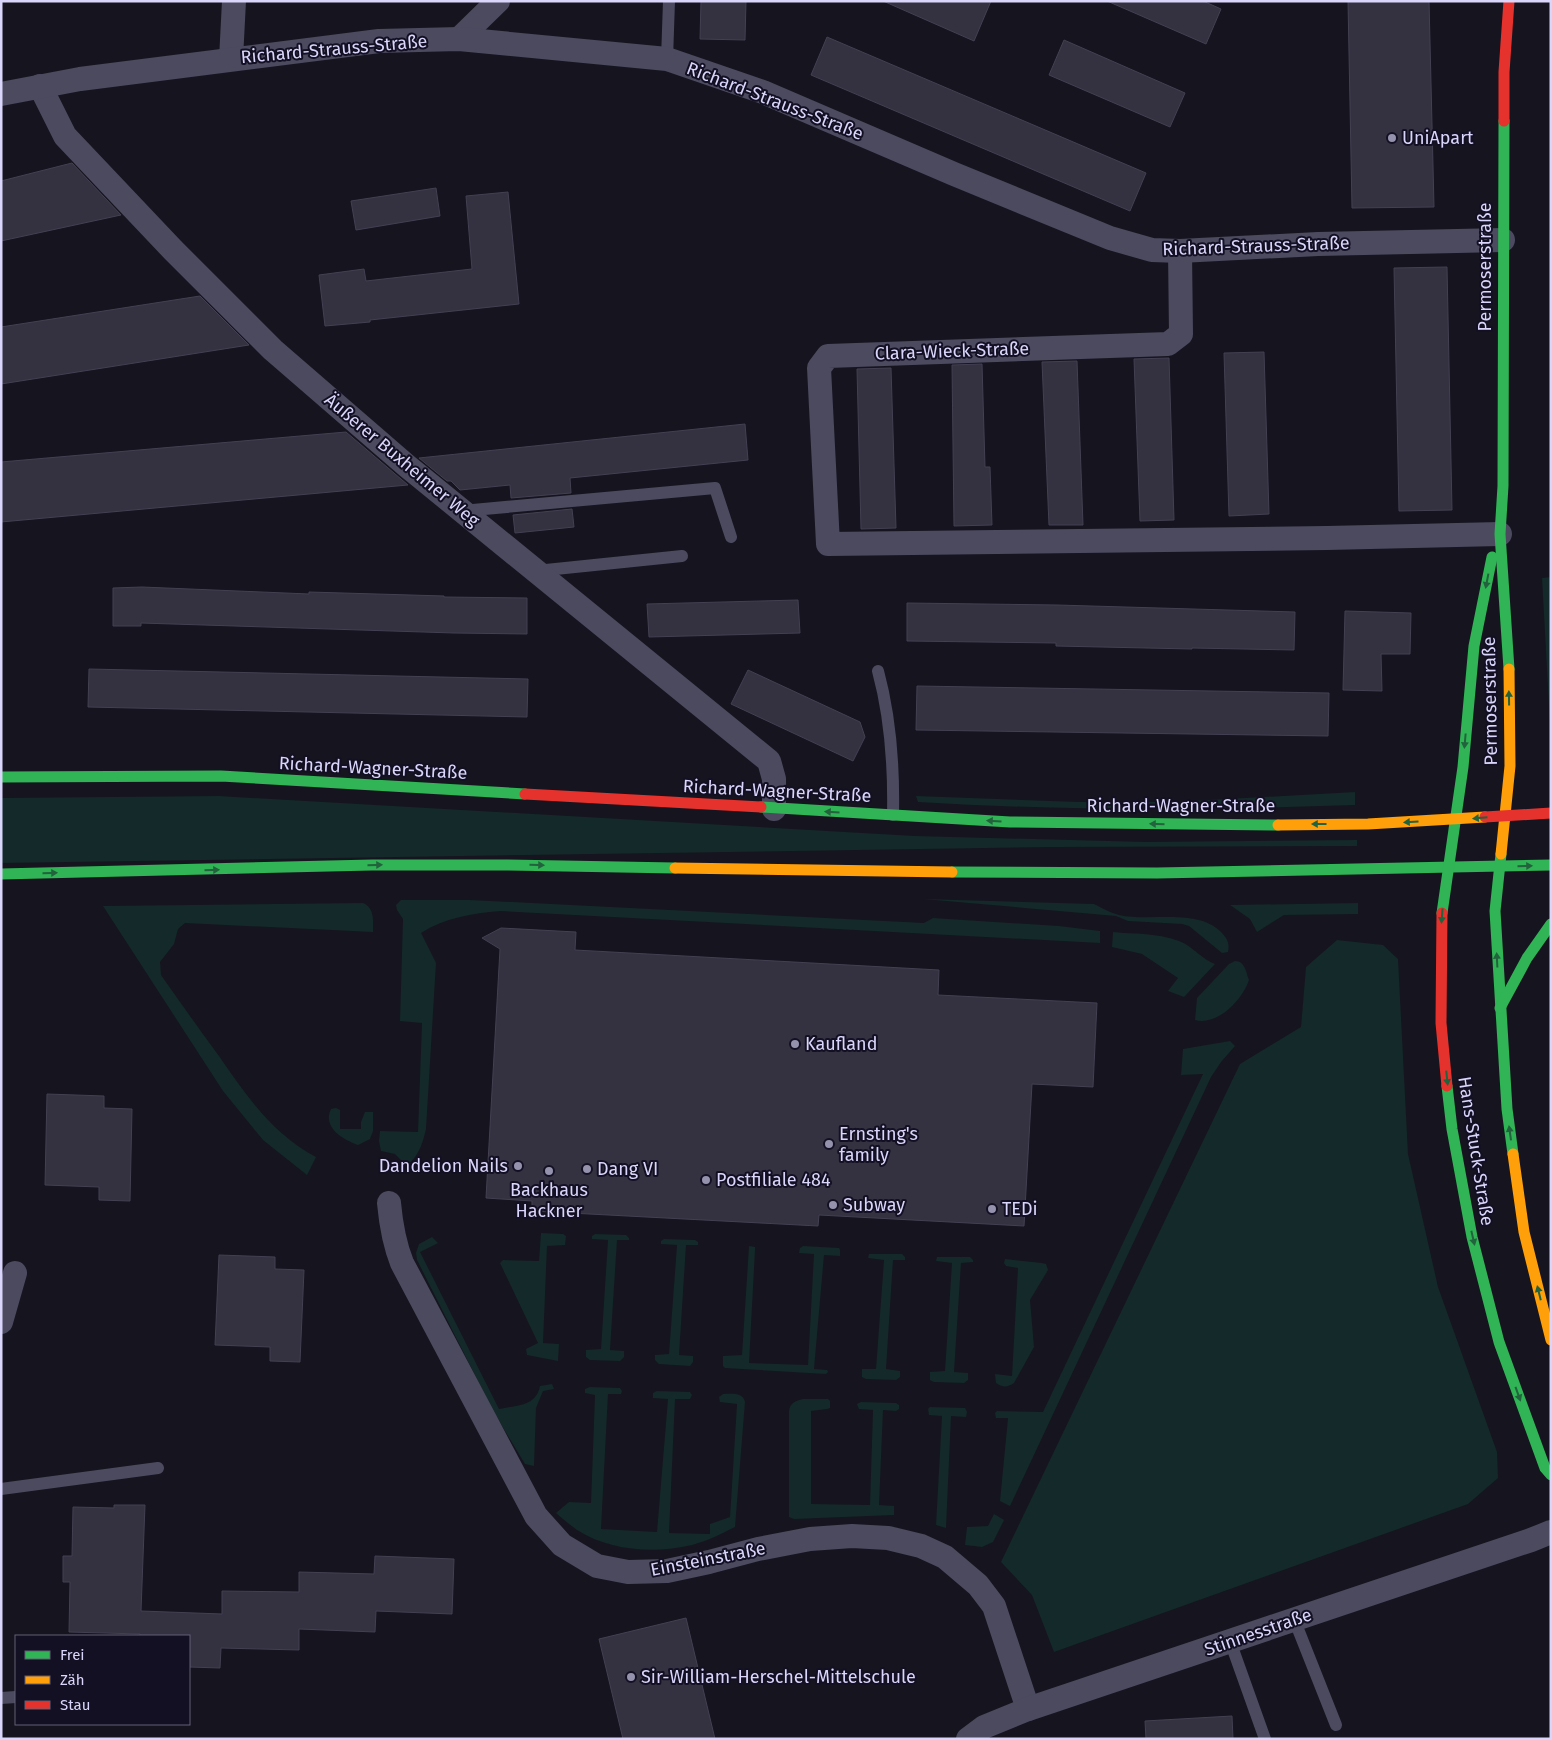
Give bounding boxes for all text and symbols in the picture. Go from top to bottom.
street label: Richard-Strauss-Straße [240,30,428,68]
street label: Richard-Strauss-Straße [684,57,866,145]
place label: UniApart [1402,127,1474,149]
marker: UniApart [1386,132,1398,144]
street label: Permoserstraße [1474,202,1496,332]
street label: Richard-Strauss-Straße [1162,232,1350,260]
street label: Clara-Wieck-Straße [874,337,1030,365]
street label: Äußerer Buxheimer Weg [320,389,484,532]
one-way arrow [1482,573,1490,589]
street label: Permoserstraße [1478,636,1502,766]
one-way arrow [1505,690,1513,706]
one-way arrow [1461,734,1469,750]
street label: Richard-Wagner-Straße [278,752,468,784]
street label: Richard-Wagner-Straße [682,775,872,807]
street label: Richard-Wagner-Straße [1087,795,1275,817]
one-way arrow [824,808,840,816]
one-way arrow [1472,815,1488,823]
one-way arrow [986,816,1002,824]
one-way arrow [1403,819,1419,827]
one-way arrow [1148,820,1164,828]
one-way arrow [1311,820,1327,828]
one-way arrow [367,861,383,869]
one-way arrow [530,862,546,870]
one-way arrow [1517,862,1533,870]
one-way arrow [205,866,221,874]
one-way arrow [42,869,58,877]
one-way arrow [1437,908,1445,924]
one-way arrow [1493,951,1501,967]
place label: Kaufland [805,1033,877,1055]
marker: Kaufland [789,1038,801,1050]
one-way arrow [1443,1070,1451,1086]
street label: Hans-Stuck-Straße [1453,1075,1499,1227]
place label: Ernsting's family [839,1123,918,1166]
one-way arrow [1506,1125,1514,1141]
marker: Ernsting's family [823,1138,835,1150]
place label: Dandelion Nails [379,1155,508,1177]
place label: Dang VI [597,1158,658,1180]
marker: Dandelion Nails [512,1160,524,1172]
marker: Dang VI [581,1163,593,1175]
marker: Backhaus Hackner [543,1165,555,1177]
place label: Postfiliale 484 [716,1169,831,1191]
marker: Postfiliale 484 [700,1174,712,1186]
place label: Backhaus Hackner [510,1179,588,1222]
place label: Subway [843,1194,905,1216]
place label: TEDi [1002,1198,1038,1220]
marker: Subway [827,1199,839,1211]
marker: TEDi [986,1203,998,1215]
one-way arrow [1469,1231,1477,1246]
one-way arrow [1535,1286,1543,1301]
one-way arrow [1515,1387,1522,1402]
street label: Einsteinstraße [649,1537,767,1581]
street label: Stinnesstraße [1201,1603,1315,1661]
legend [15,1635,190,1725]
text: Frei [60,1646,85,1664]
place label: Sir-William-Herschel-Mittelschule [641,1666,916,1688]
text: Zäh [60,1671,85,1689]
marker: Sir-William-Herschel-Mittelschule [625,1671,637,1683]
text: Stau [60,1696,90,1714]

